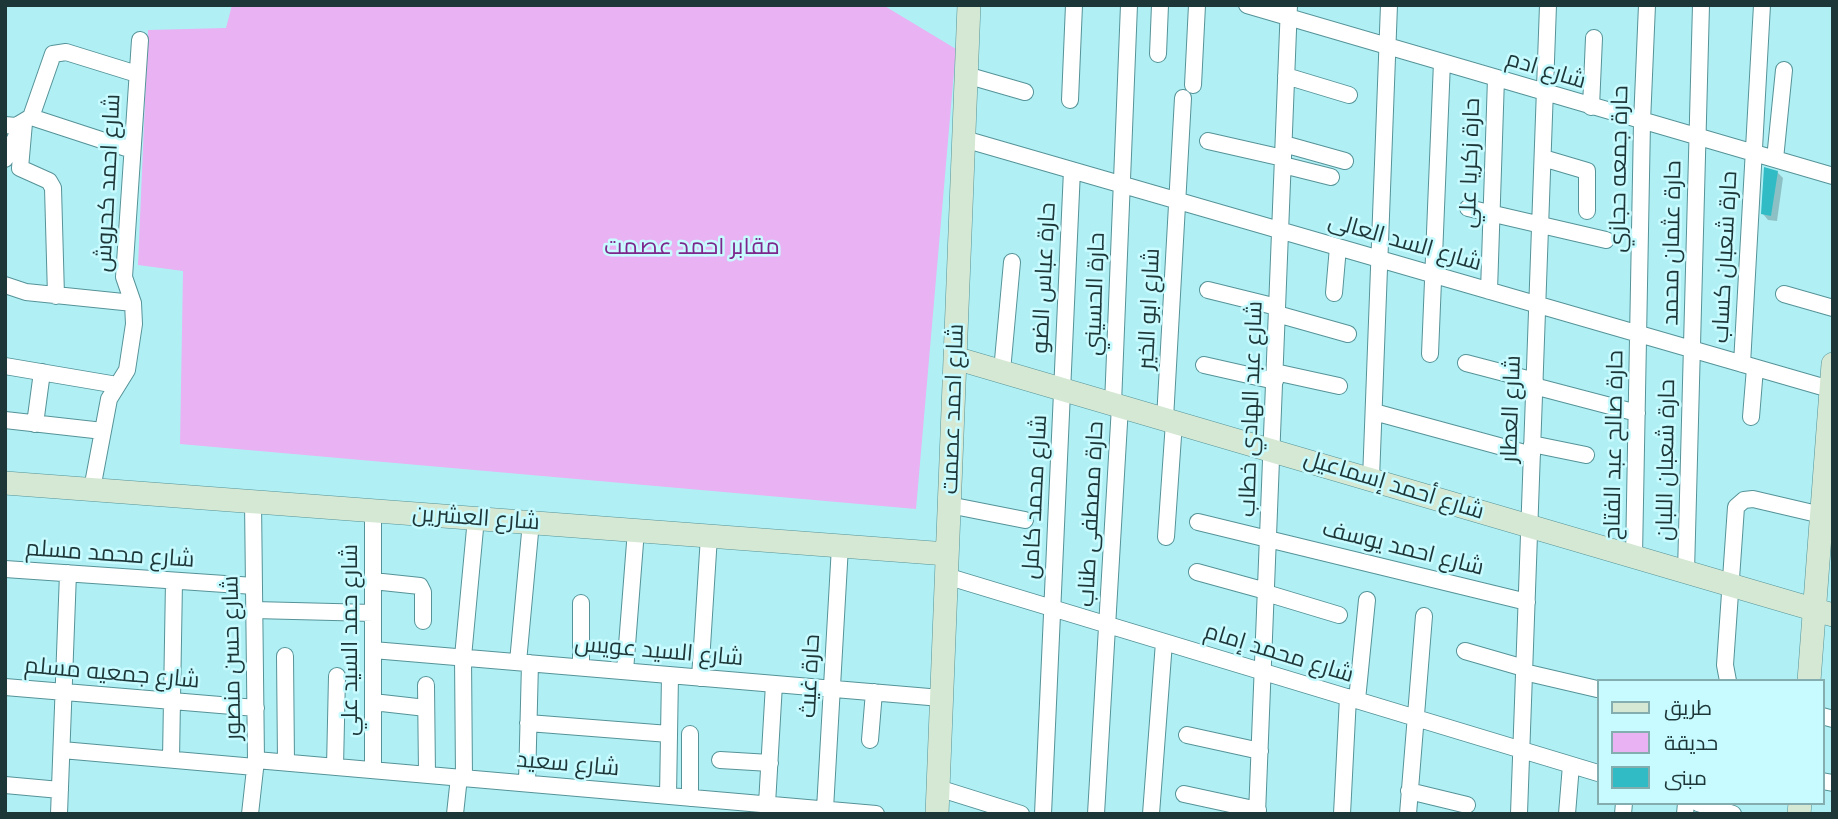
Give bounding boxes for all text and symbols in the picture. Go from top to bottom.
street label: شارع ادم [1503,45,1589,95]
street label: حارة جمعه حجازي [1604,85,1634,253]
street label: شارع احمد كحروش [90,93,126,273]
street label: حارة زكريا علي [1454,97,1486,229]
street label: حارة عثمان محمد [1657,160,1687,326]
street label: حارة شعبان كساب [1707,170,1743,344]
street label: حارة عباس الضو [1026,202,1062,354]
street label: شارع السد العالى [1325,207,1485,277]
street label: حارة الحسيني [1079,232,1111,356]
park label: مقابر احمد عصمت [604,233,780,261]
street label: شارع ابو الخير [1132,247,1166,371]
street label: شارع عبد الهادي خطاب [1233,301,1269,517]
street label: شارع احمد عصمت [936,323,970,495]
street label: حارة صالح عبد الفتاح [1599,350,1629,540]
street label: شارع العطار [1495,355,1527,463]
street label: حارة شعبان اللبان [1651,379,1681,541]
street label: شارع محمد كامل [1017,414,1053,580]
street label: حارة مصطفى طناب [1072,420,1110,608]
street label: شارع أحمد إسماعيل [1301,444,1487,526]
street label: شارع العشرين [411,500,541,536]
street label: شارع احمد يوسف [1319,515,1487,581]
street label: شارع محمد مسلم [24,534,196,574]
street label: شارع حمد السيد علي [336,544,364,736]
street label: شارع حسن منصور [217,575,247,741]
street label: شارع محمد إمام [1201,617,1357,689]
street label: شارع السيد عويس [573,630,745,672]
street label: حارة غيث [794,633,826,719]
street label: شارع جمعيه مسلم [23,652,201,694]
legend [1596,679,1824,805]
text: طريق [1664,695,1712,720]
text: حديقة [1664,730,1718,755]
street label: شارع سعيد [515,746,621,782]
text: مبنى [1664,765,1707,790]

